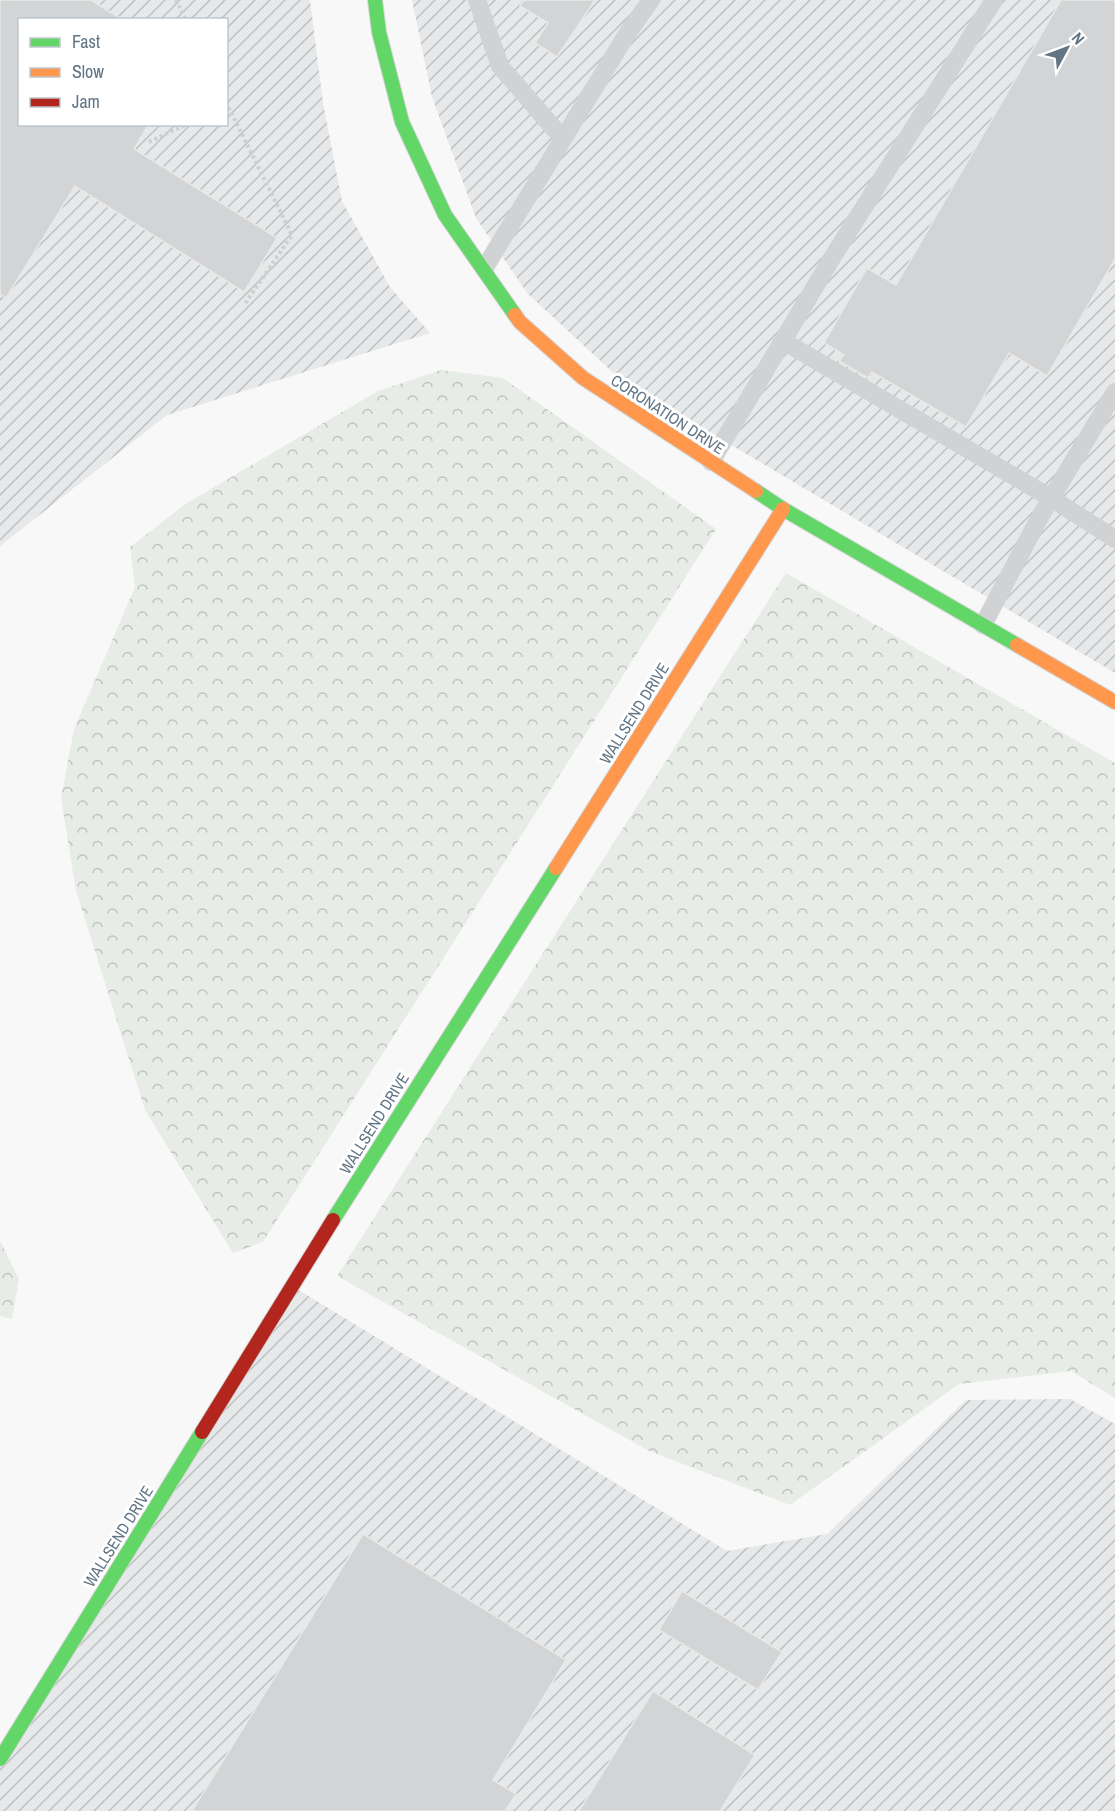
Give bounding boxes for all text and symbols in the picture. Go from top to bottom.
legend [18,18,228,126]
north arrow [1037,18,1097,78]
text: N [1067,27,1090,49]
text: Fast [72,29,100,54]
text: Slow [72,59,104,84]
text: Jam [72,89,100,114]
street label: CORONATION DRIVE [607,369,729,459]
street label: WALLSEND DRIVE [594,658,674,768]
street label: WALLSEND DRIVE [334,1068,414,1178]
street label: WALLSEND DRIVE [78,1481,158,1591]

